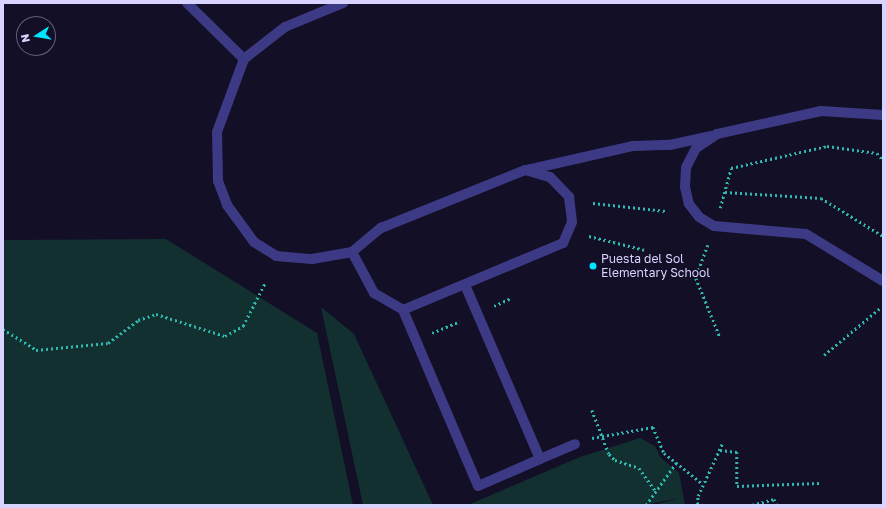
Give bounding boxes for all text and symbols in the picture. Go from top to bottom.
north arrow [16,16,56,56]
text: N [18,33,32,44]
place label: Puesta del Sol Elementary School [601,252,710,280]
marker: Puesta del Sol Elementary School [588,261,598,271]

